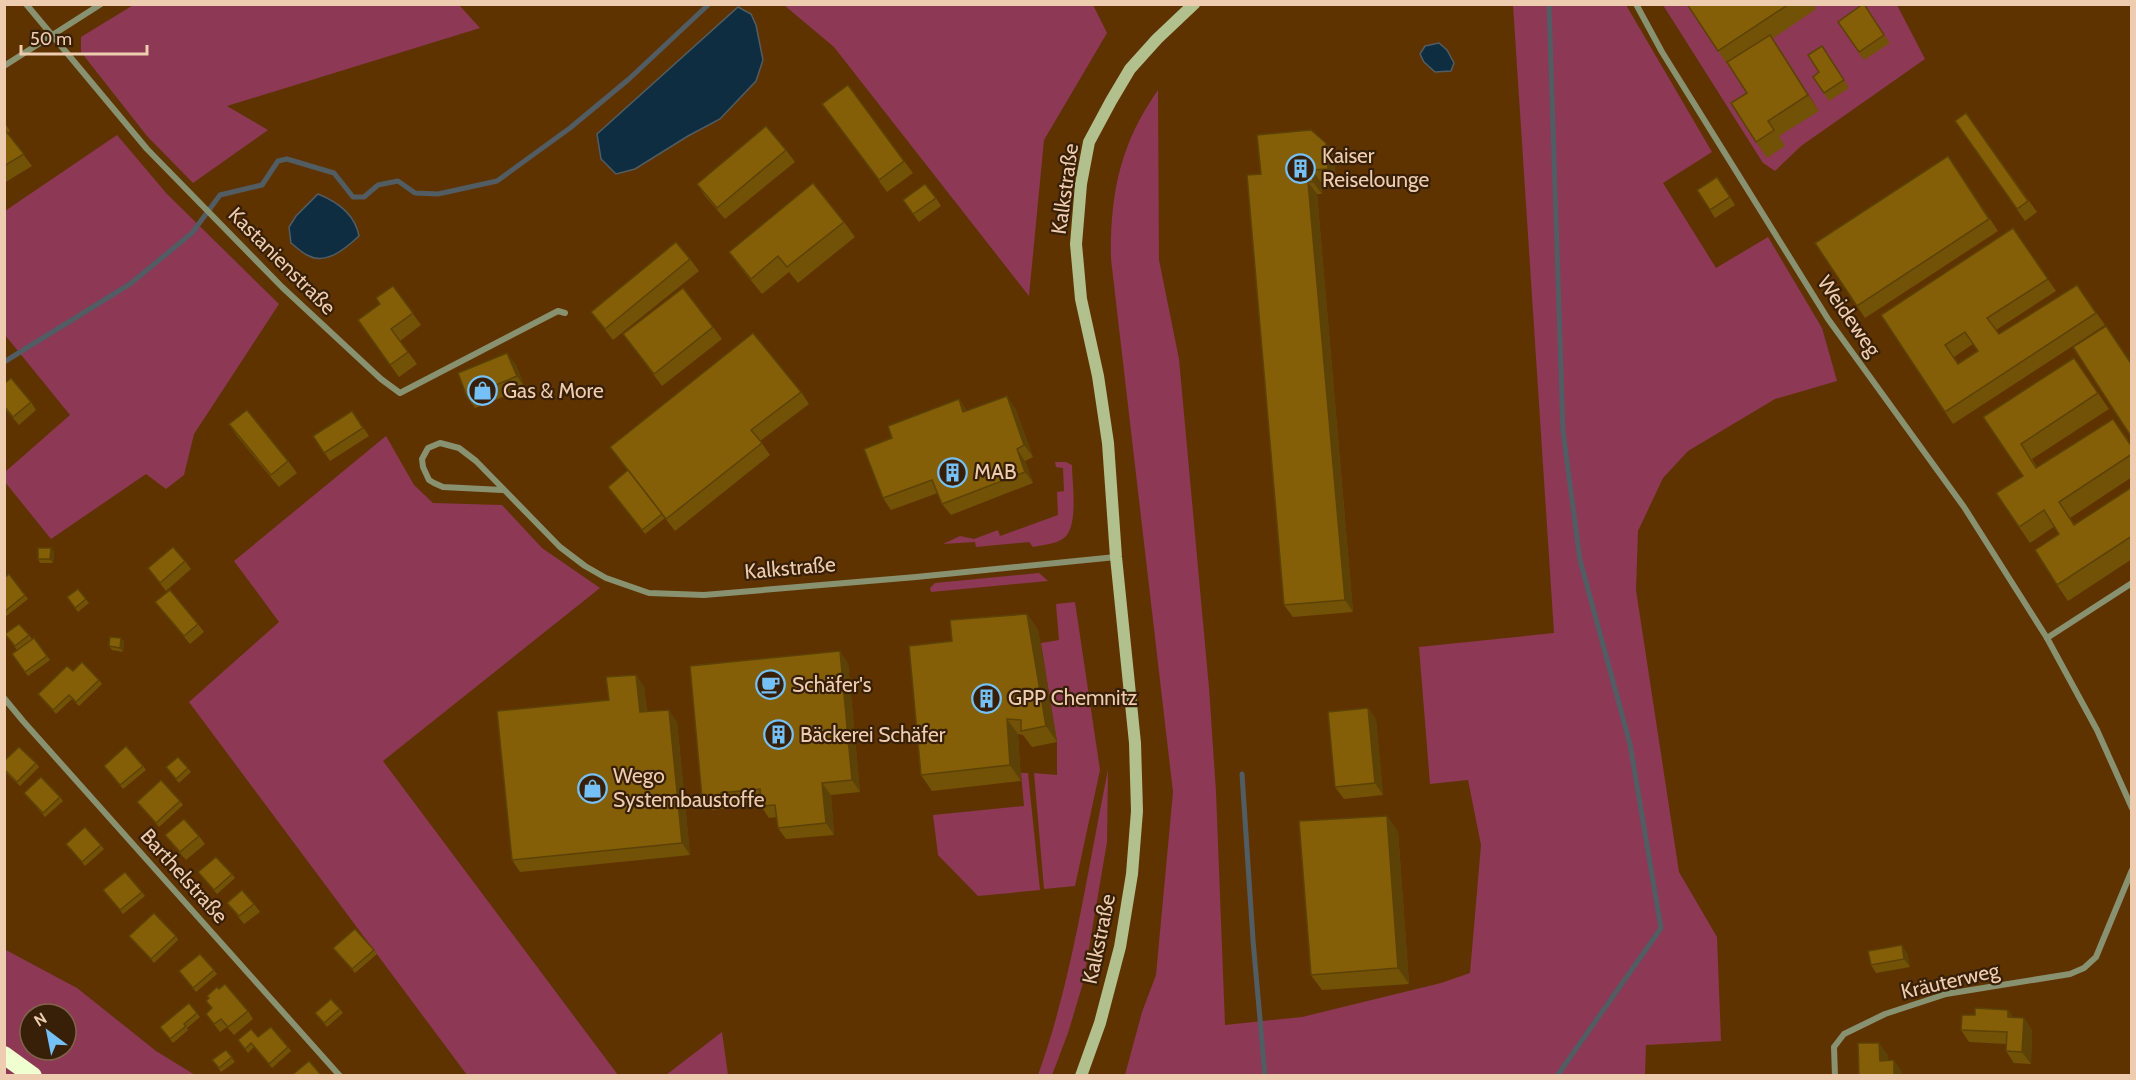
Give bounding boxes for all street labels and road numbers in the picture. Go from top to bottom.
street label: Kalkstraße [1046,142,1083,236]
street label: Kastanienstraße [223,202,341,320]
street label: Weideweg [1812,270,1887,361]
street label: Kalkstraße [743,551,837,584]
street label: Barthelstraße [135,823,233,928]
street label: Kalkstraße [1077,891,1120,986]
street label: Kräuterweg [1898,957,2002,1004]

